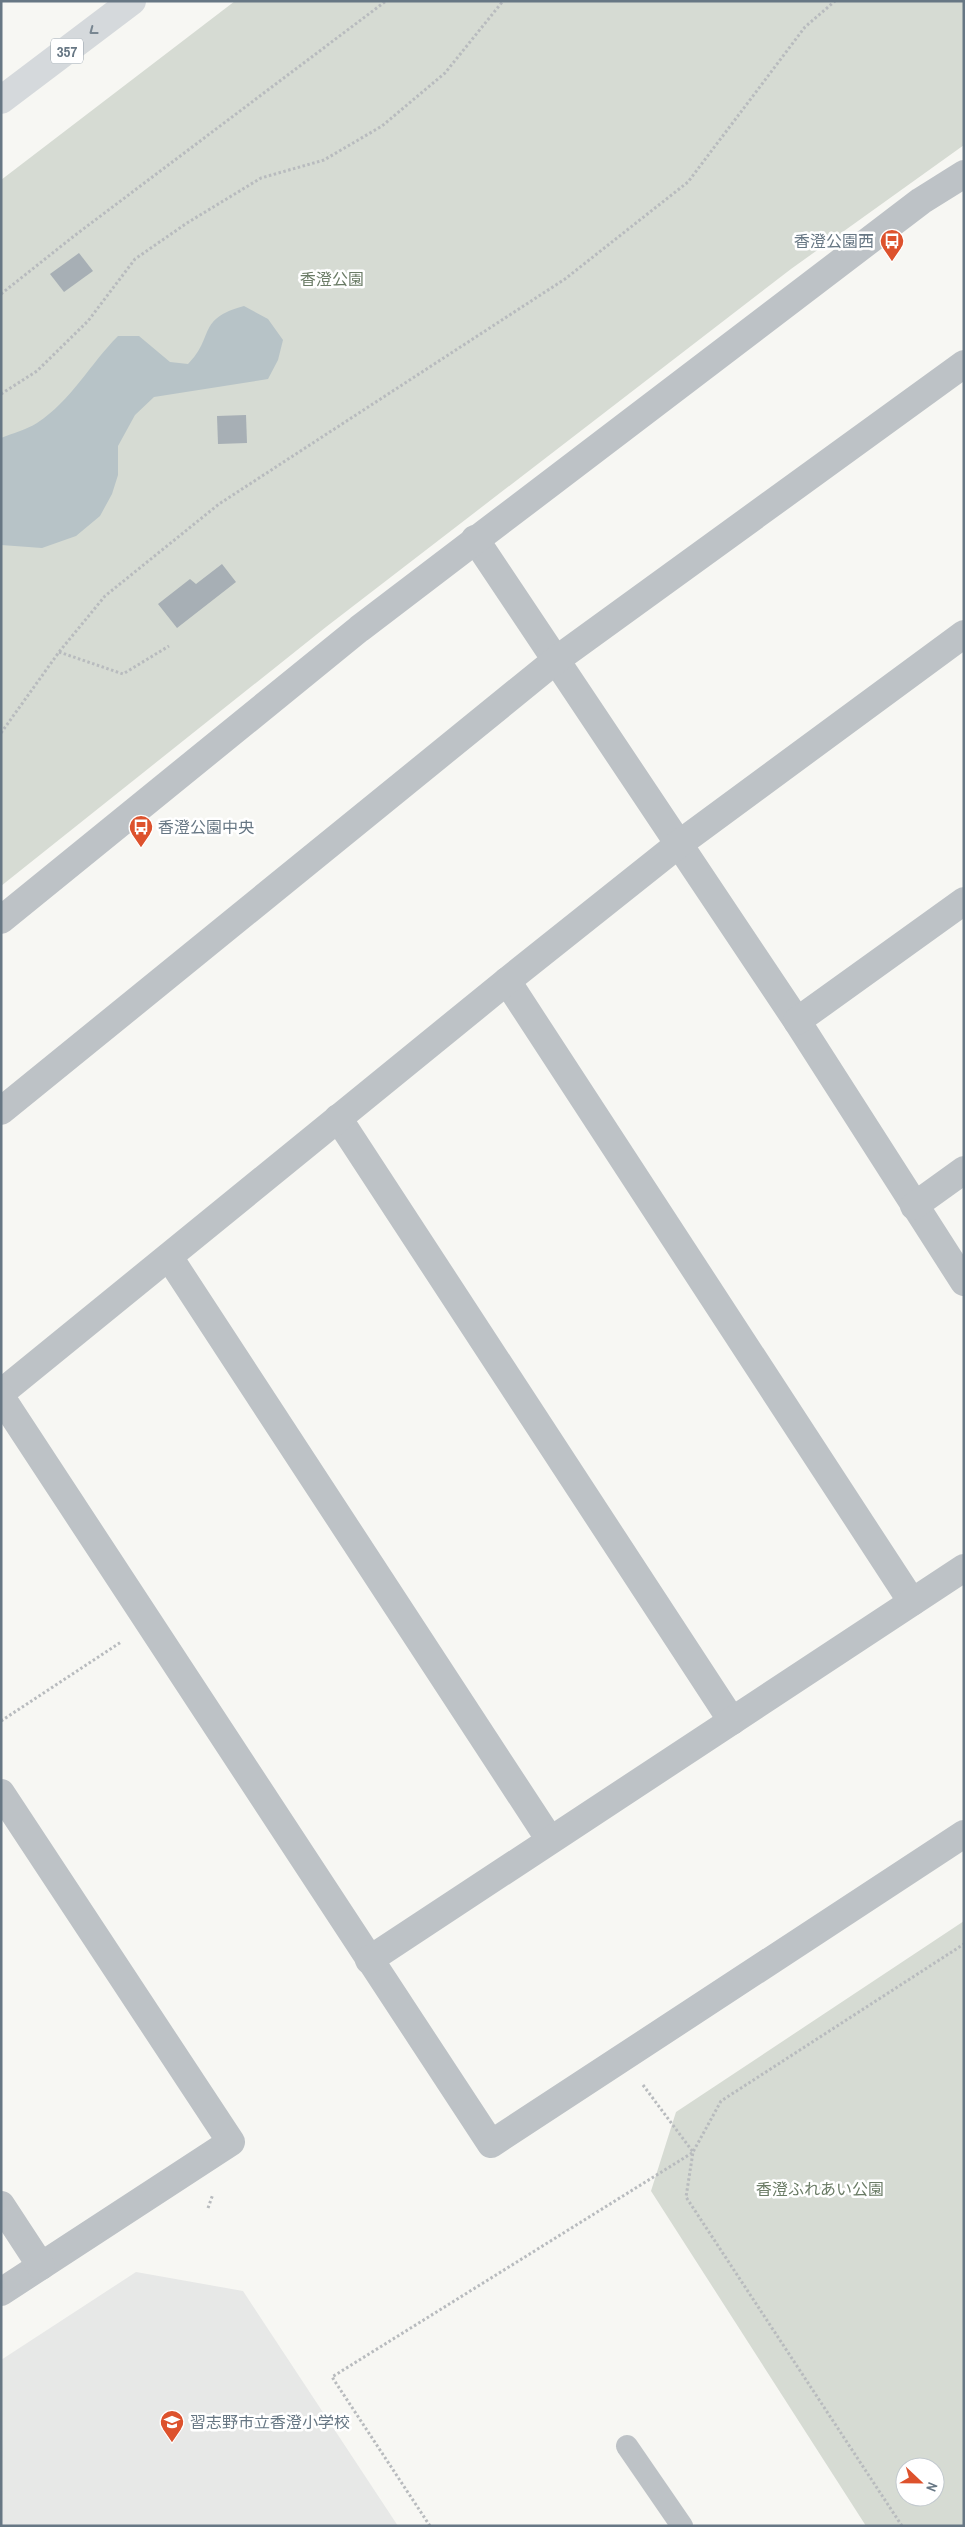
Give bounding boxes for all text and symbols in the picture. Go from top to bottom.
one-way arrow [90,25,99,34]
road number: 357 [51,38,83,64]
bus stop icon: 香澄公園西 [879,228,905,262]
place label: 香澄公園西 [794,230,874,252]
park label: 香澄公園 [300,268,364,290]
bus stop icon: 香澄公園中央 [128,814,154,848]
place label: 香澄公園中央 [158,816,254,838]
park label: 香澄ふれあい公園 [756,2178,884,2200]
school or university icon: 習志野市立香澄小学校 [159,2409,185,2443]
place label: 習志野市立香澄小学校 [190,2411,350,2433]
north arrow [895,2457,945,2507]
text: N [922,2480,942,2494]

